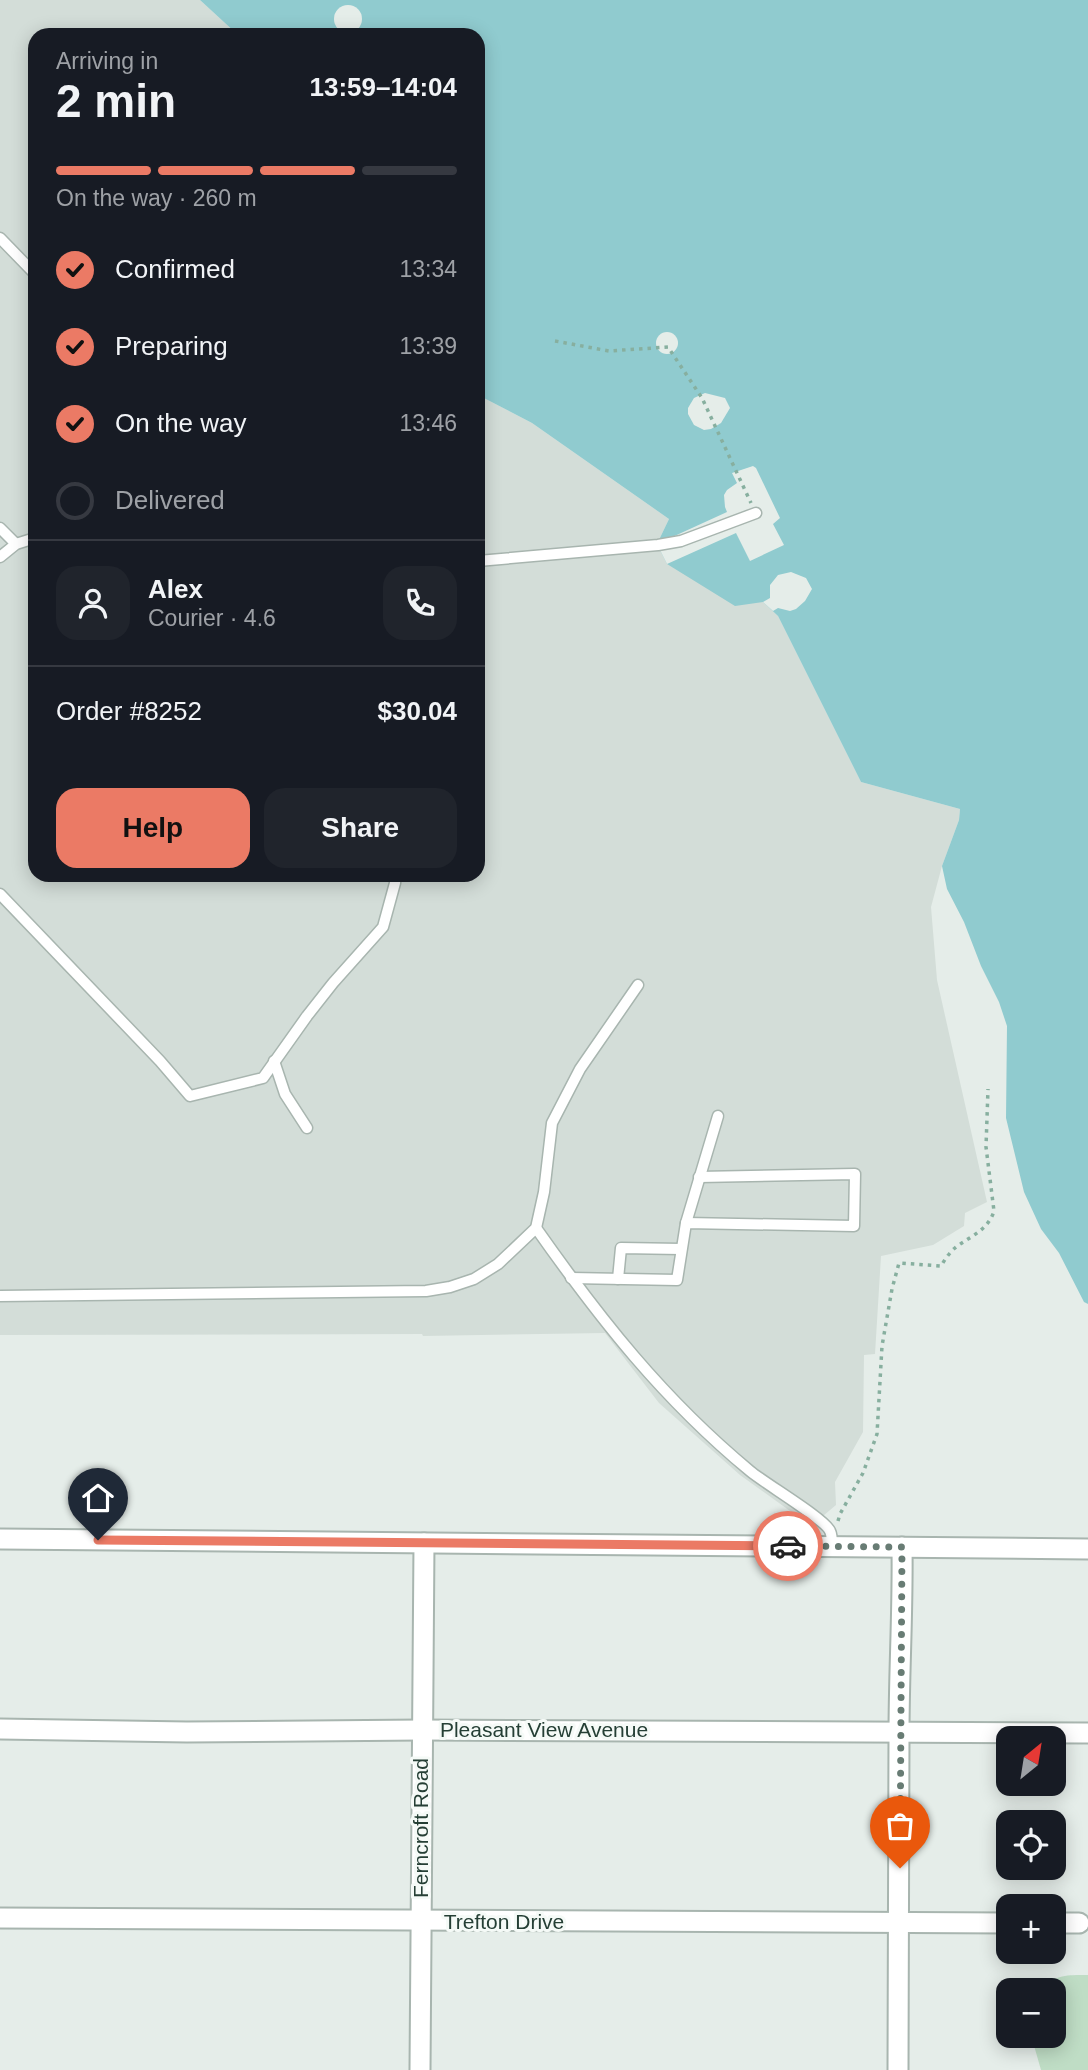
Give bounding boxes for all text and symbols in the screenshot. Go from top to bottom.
text: Arriving in [56,48,158,74]
text: 13:59–14:04 [310,72,457,102]
text: 2 min [56,75,176,127]
text: On the way · 260 m [56,185,257,211]
icon: check [56,251,94,289]
text: Confirmed [115,254,235,284]
text: 13:34 [399,256,457,282]
icon: check [56,328,94,366]
text: Preparing [115,331,228,361]
text: 13:39 [399,333,457,359]
icon: check [56,405,94,443]
text: On the way [115,408,247,438]
text: 13:46 [399,410,457,436]
text: Delivered [115,485,225,515]
button: person [56,566,130,640]
button: phone [383,566,457,640]
text: Alex [148,574,203,604]
text: Courier · 4.6 [148,605,276,631]
text: Order #8252 [56,696,202,726]
text: $30.04 [377,696,457,726]
button: Help [56,788,250,868]
button: Share [264,788,457,868]
pin [68,1468,128,1540]
icon: home [79,1479,117,1517]
courier [753,1511,823,1581]
icon: car [769,1527,807,1565]
street label: Pleasant View Avenue [440,1718,648,1741]
north arrow [996,1726,1066,1796]
map controls [996,1726,1066,2048]
street label: Ferncroft Road [409,1758,432,1898]
pin [870,1796,930,1868]
icon: bag [881,1807,919,1845]
button: locate [996,1810,1066,1880]
button: + [996,1894,1066,1964]
street label: Trefton Drive [444,1910,564,1933]
button: − [996,1978,1066,2048]

